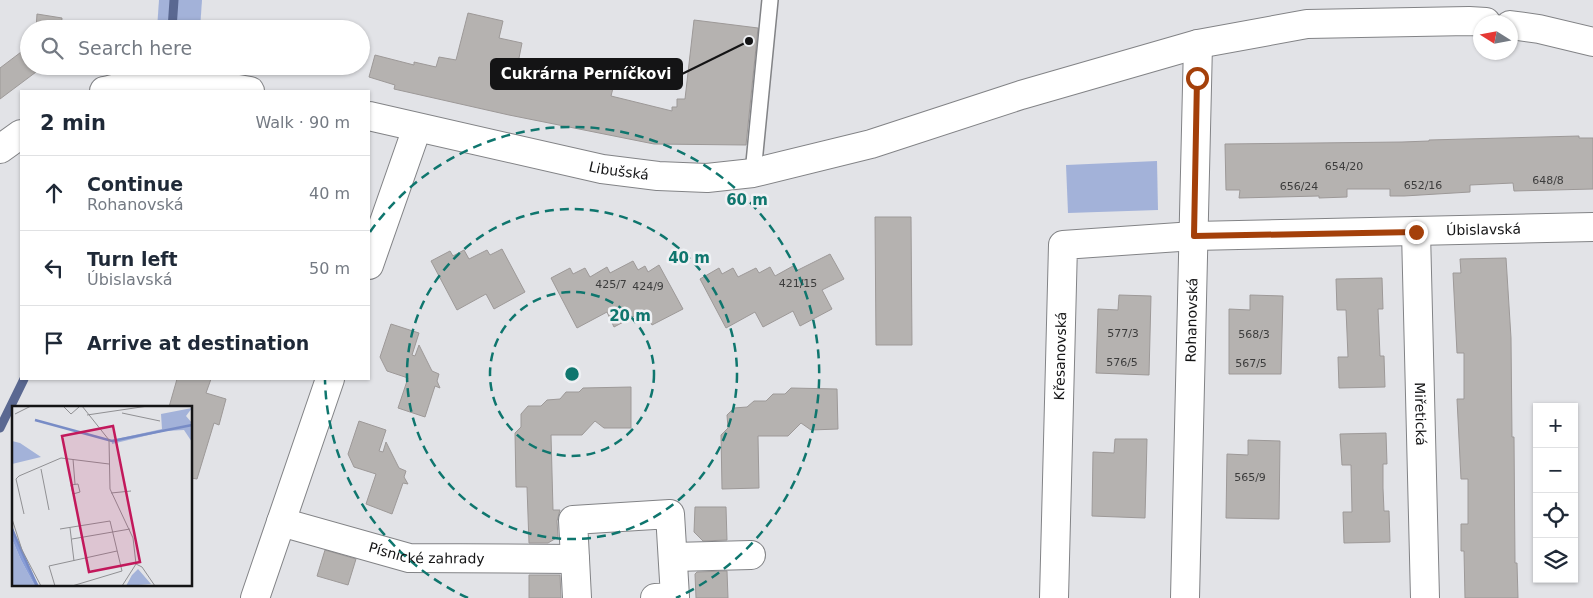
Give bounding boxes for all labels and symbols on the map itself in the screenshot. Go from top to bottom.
north arrow [1473,15,1518,60]
callout: Cukrárna Perníčkovi [491,59,682,89]
text: Cukrárna Perníčkovi [501,65,671,83]
route start [1186,67,1209,90]
street label: Libušská [587,158,650,183]
house number: 654/20 [1325,160,1363,173]
house number: 648/8 [1532,174,1564,187]
house number: 652/16 [1404,179,1442,192]
house number: 656/24 [1280,180,1318,193]
text: 60 m [726,191,768,209]
route end [1405,221,1428,244]
street label: Úbislavská [1446,221,1521,238]
text: 40 m [668,249,710,267]
house number: 421/15 [779,277,817,290]
house number: 425/7 [595,278,627,291]
street label: Rohanovská [1183,278,1201,363]
house number: 424/9 [632,280,664,293]
text: 20 m [609,307,651,325]
street label: Křesanovská [1051,312,1069,401]
house number: 577/3 [1107,327,1139,340]
house number: 568/3 [1238,328,1270,341]
house number: 576/5 [1106,356,1138,369]
house number: 567/5 [1235,357,1267,370]
centre of rings [563,365,581,383]
street label: Miřetická [1412,382,1429,446]
inset map [12,406,192,586]
house number: 565/9 [1234,471,1266,484]
street label: Písnické zahrady [367,539,485,566]

